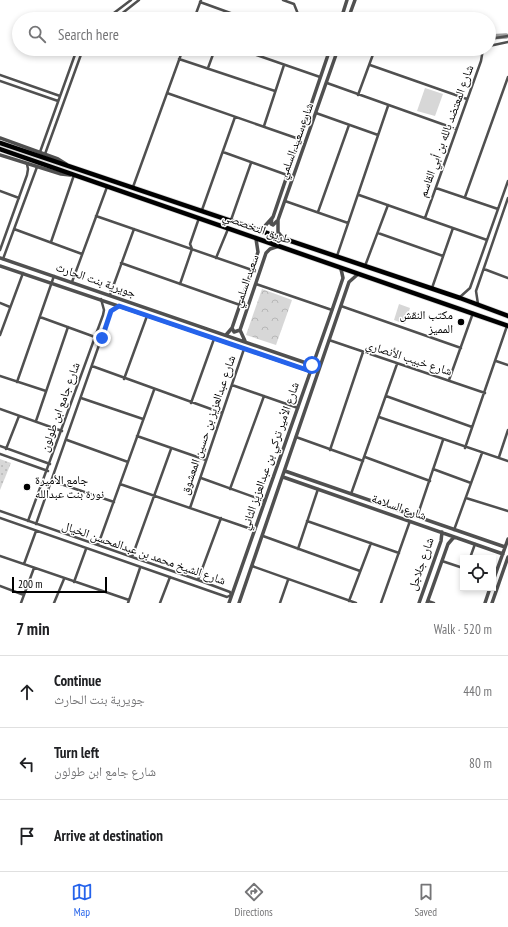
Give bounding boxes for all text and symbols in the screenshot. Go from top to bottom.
search box [12,12,496,56]
icon: search [26,23,48,45]
text: Search here [58,25,119,44]
street label: شارع المعتضد بالله بن أبي القاسم [415,63,479,200]
street label: شارع سعيد السلمي [275,100,319,182]
street label: طريق التخصصي [220,208,294,250]
street label: سعيد السلمي [229,252,264,310]
street label: جويرية بنت الحارث [54,259,139,301]
place label: مكتب النقش المميز [400,307,453,336]
marker: مكتب النقش المميز [456,317,466,327]
route end [93,329,111,347]
street label: شارع خبيب الأنصاري [363,336,454,381]
street label: شارع عبدالعزيز بن حسين المعشوق [177,353,239,497]
route start [303,356,321,374]
street label: شارع جامع ابن طولون [36,360,84,454]
street label: شارع الأمير تركي بن عبدالعزيز الثاني [237,380,305,533]
place label: جامع الأميرة نورة بنت عبدالله [35,472,104,501]
marker: جامع الأميرة نورة بنت عبدالله [22,482,32,492]
street label: شارع السلامة [369,490,429,524]
street label: شارع الشيخ محمد بن عبدالمحسن الخيال [60,517,228,589]
street label: شارع جلاجل [404,535,438,593]
map controls [460,555,496,591]
button: locate [460,555,496,591]
scale bar [12,575,107,594]
text: 200 m [18,577,42,591]
text: 7 min [16,618,50,640]
text: Walk · 520 m [434,621,492,638]
text: Continue [54,671,101,690]
icon: ahead [16,681,38,703]
text: 440 m [463,683,492,700]
text: جويرية بنت الحارث [54,691,145,708]
text: Turn left [54,743,99,762]
icon: left [16,753,38,775]
text: 80 m [469,755,492,772]
text: شارع جامع ابن طولون [54,763,156,780]
icon: arrive [16,825,38,847]
text: Arrive at destination [54,826,163,845]
tab: Map [71,881,93,919]
tab: Directions [235,881,273,919]
tab: Saved [414,881,437,919]

